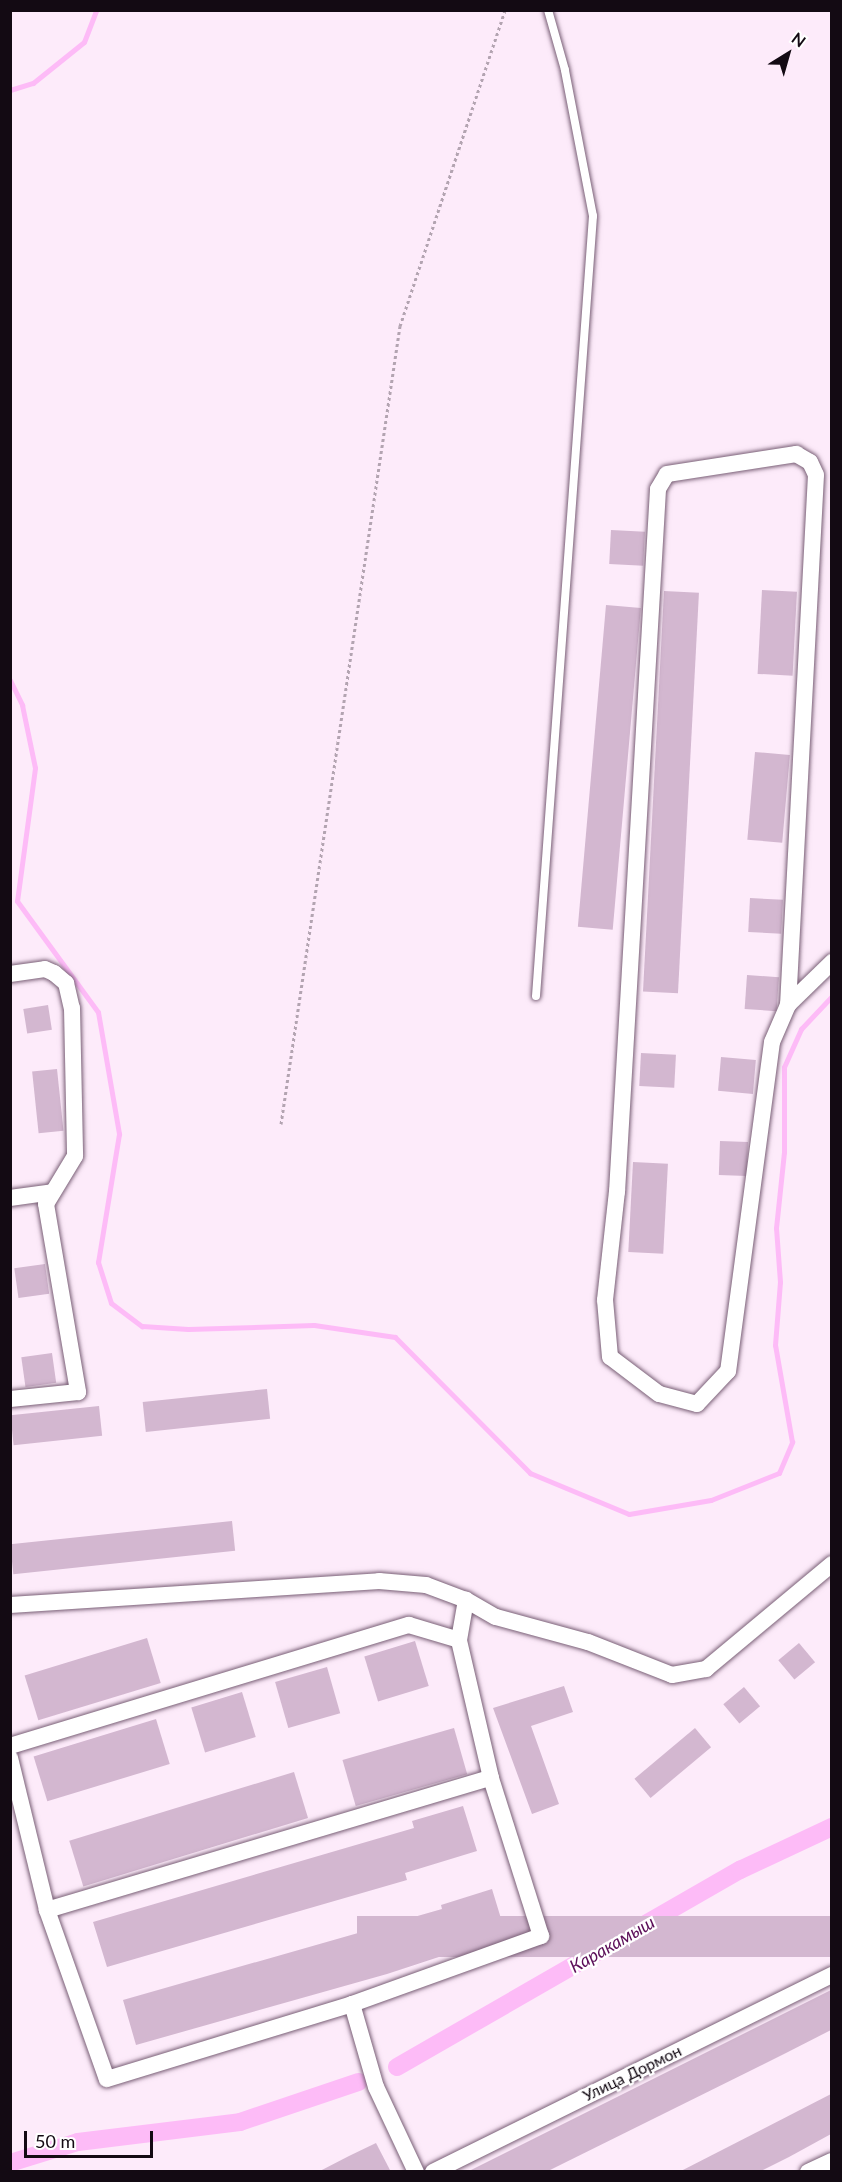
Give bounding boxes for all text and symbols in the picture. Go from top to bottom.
north arrow [758,24,818,84]
text: N [788,28,810,51]
water label: Каракамыш [566,1911,658,1977]
street label: Улица Дормон [579,2041,685,2105]
scale bar [27,2119,156,2157]
text: 50 m [35,2130,75,2152]

